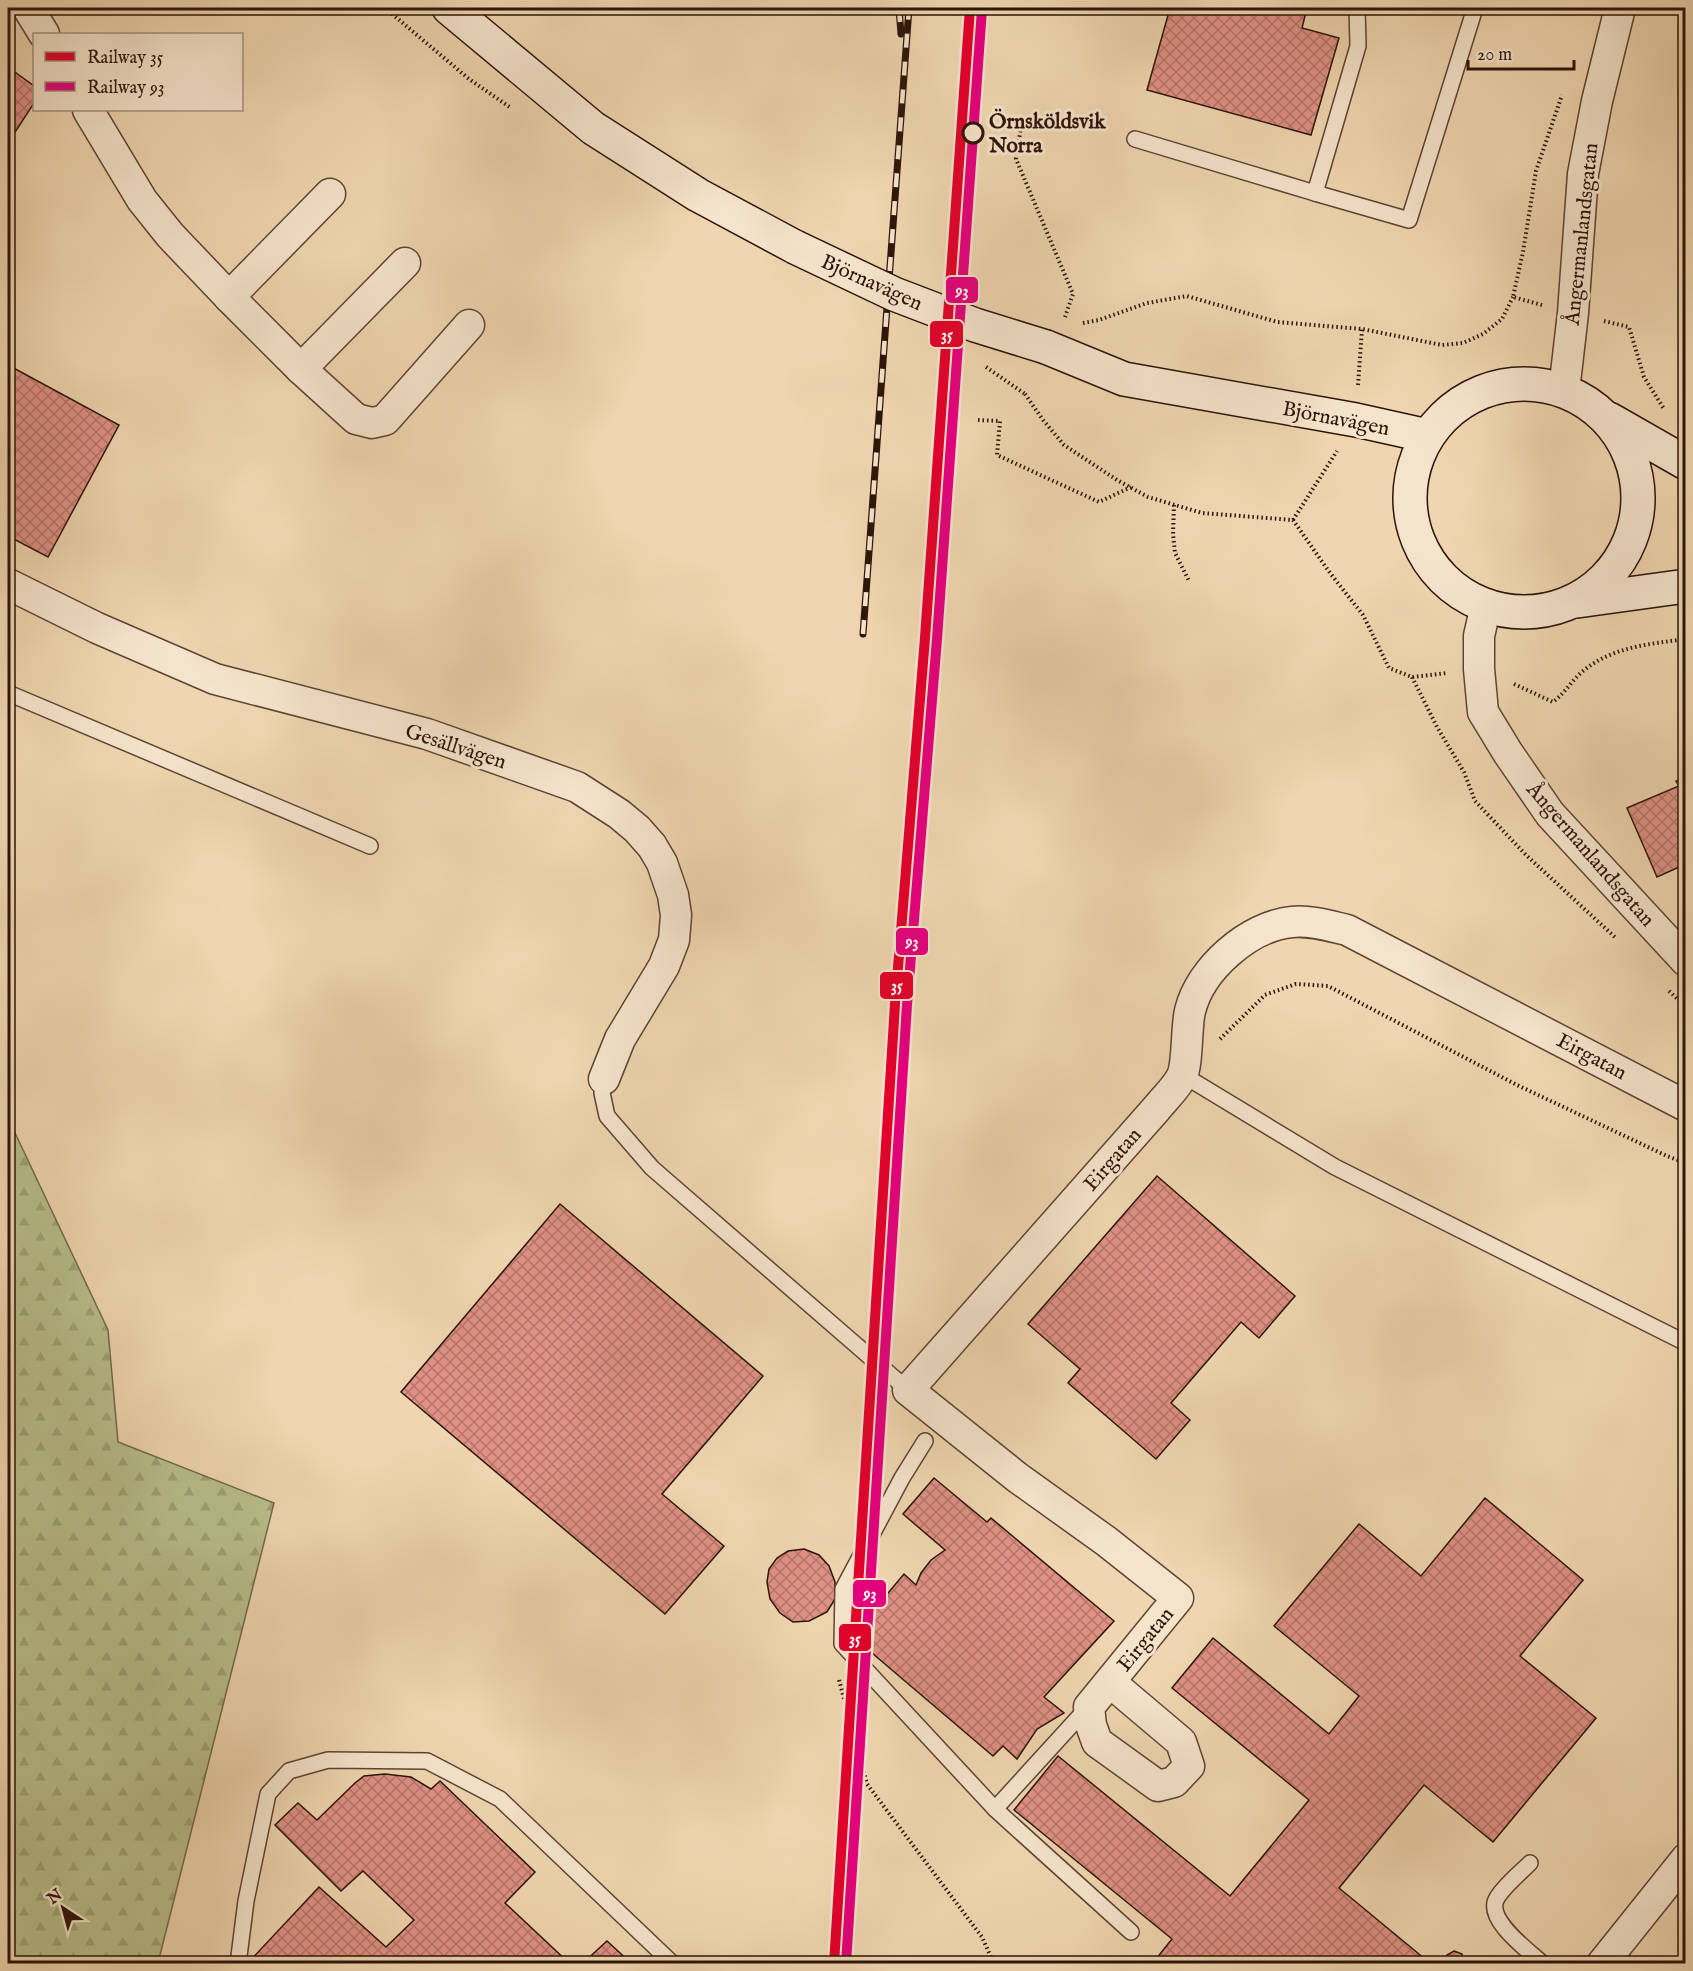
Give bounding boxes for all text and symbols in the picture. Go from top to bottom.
legend [33,33,243,111]
scale bar [1468,33,1574,71]
text: 20 m [1477,44,1512,67]
text: Railway 35 [87,47,164,70]
text: Railway 93 [87,77,165,100]
place label: Örnsköldsvik Norra [988,108,1106,160]
marker: Örnsköldsvik Norra [962,122,984,144]
street label: Ångermanlandsgatan [1558,142,1605,328]
street label: Björnavägen [816,249,926,318]
line badge: 93 [945,276,979,304]
text: 93 [955,282,969,302]
line badge: 35 [929,320,964,348]
text: 35 [941,326,953,346]
street label: Björnavägen [1280,396,1392,443]
street label: Gesällvägen [402,718,509,776]
street label: Ångermanlandsgatan [1519,776,1661,933]
line badge: 93 [895,927,929,956]
text: 93 [905,933,919,953]
line badge: 35 [879,971,914,1000]
text: 35 [891,977,903,997]
street label: Eirgatan [1551,1028,1631,1087]
street label: Eirgatan [1078,1123,1148,1197]
line badge: 93 [852,1579,887,1608]
text: 93 [863,1585,877,1605]
street label: Eirgatan [1112,1602,1181,1678]
line badge: 35 [838,1623,872,1652]
text: 35 [849,1630,861,1650]
north arrow [33,1878,93,1938]
text: N [43,1885,67,1910]

